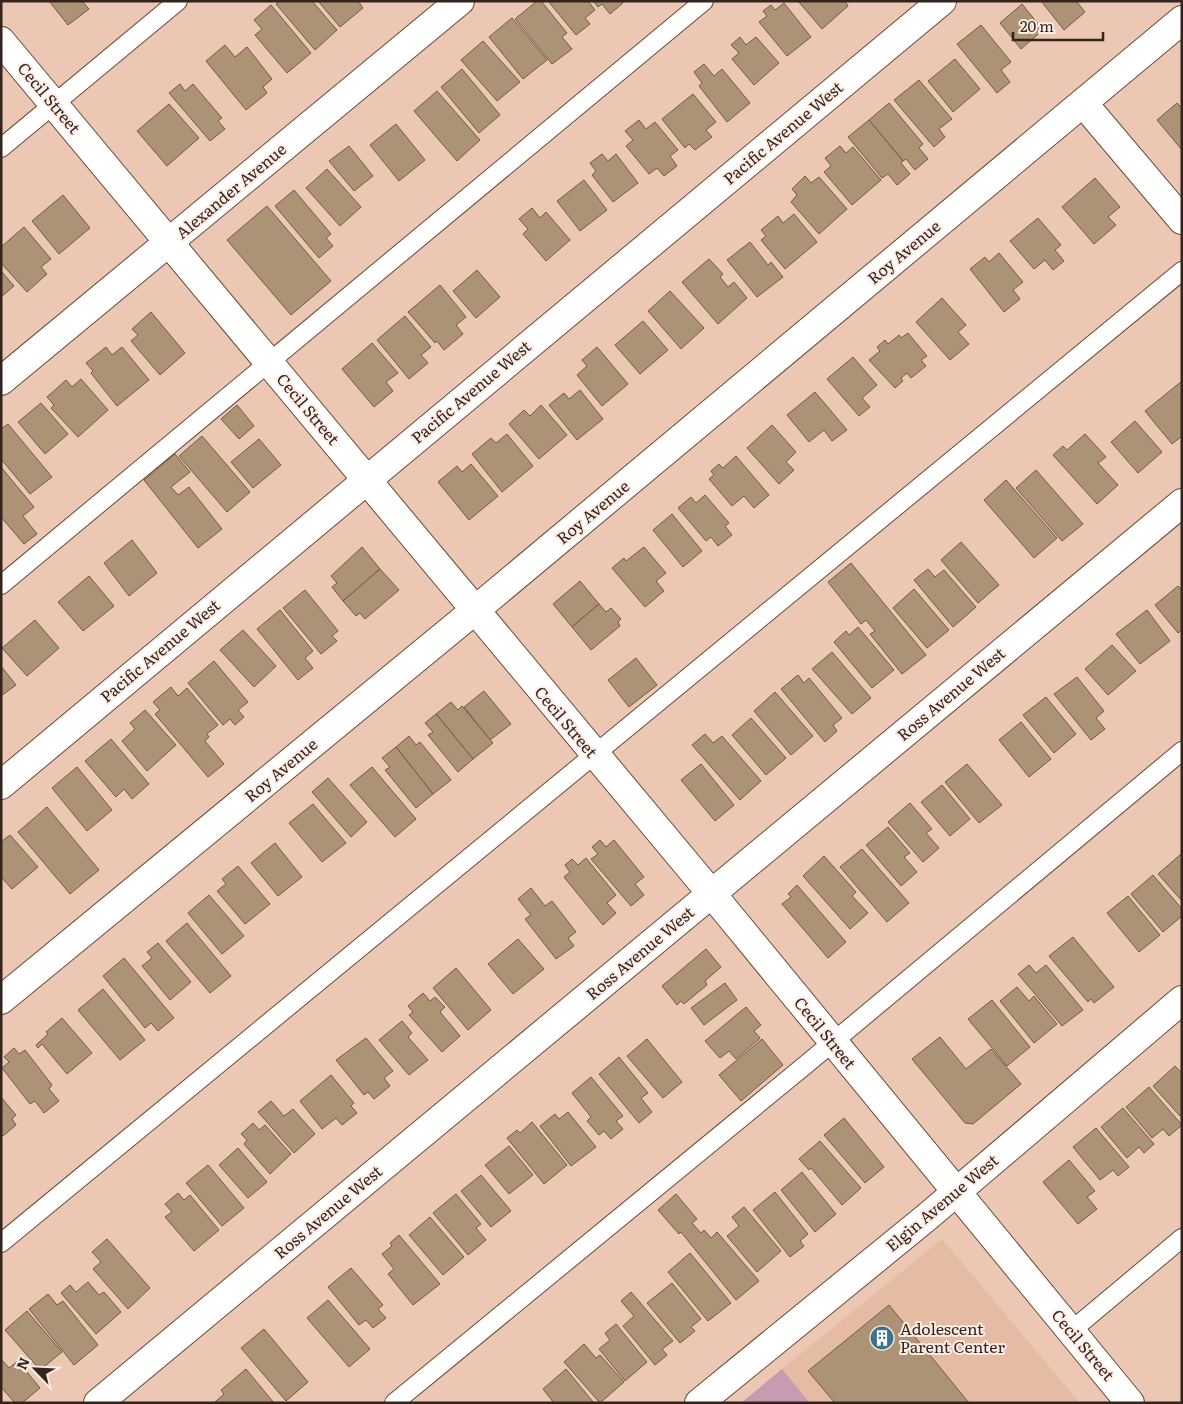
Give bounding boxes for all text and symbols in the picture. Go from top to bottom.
scale bar [1013,10,1103,42]
text: 20 m [1020,14,1054,37]
street label: Cecil Street [13,56,87,139]
street label: Pacific Avenue West [717,75,848,190]
street label: Alexander Avenue [170,137,291,244]
street label: Roy Avenue [862,213,945,289]
street label: Pacific Avenue West [405,334,536,449]
street label: Cecil Street [272,367,346,450]
street label: Roy Avenue [551,473,634,549]
street label: Pacific Avenue West [94,593,225,708]
street label: Ross Avenue West [891,640,1010,746]
street label: Cecil Street [530,680,604,763]
street label: Roy Avenue [239,731,322,807]
street label: Ross Avenue West [580,899,699,1005]
street label: Cecil Street [789,991,863,1074]
street label: Elgin Avenue West [880,1148,1003,1257]
street label: Ross Avenue West [268,1158,387,1264]
street label: Cecil Street [1047,1303,1121,1386]
place label: Adolescent Parent Center [900,1316,1005,1358]
building icon: Adolescent Parent Center [869,1325,895,1351]
north arrow [10,1344,60,1394]
text: N [11,1354,34,1373]

